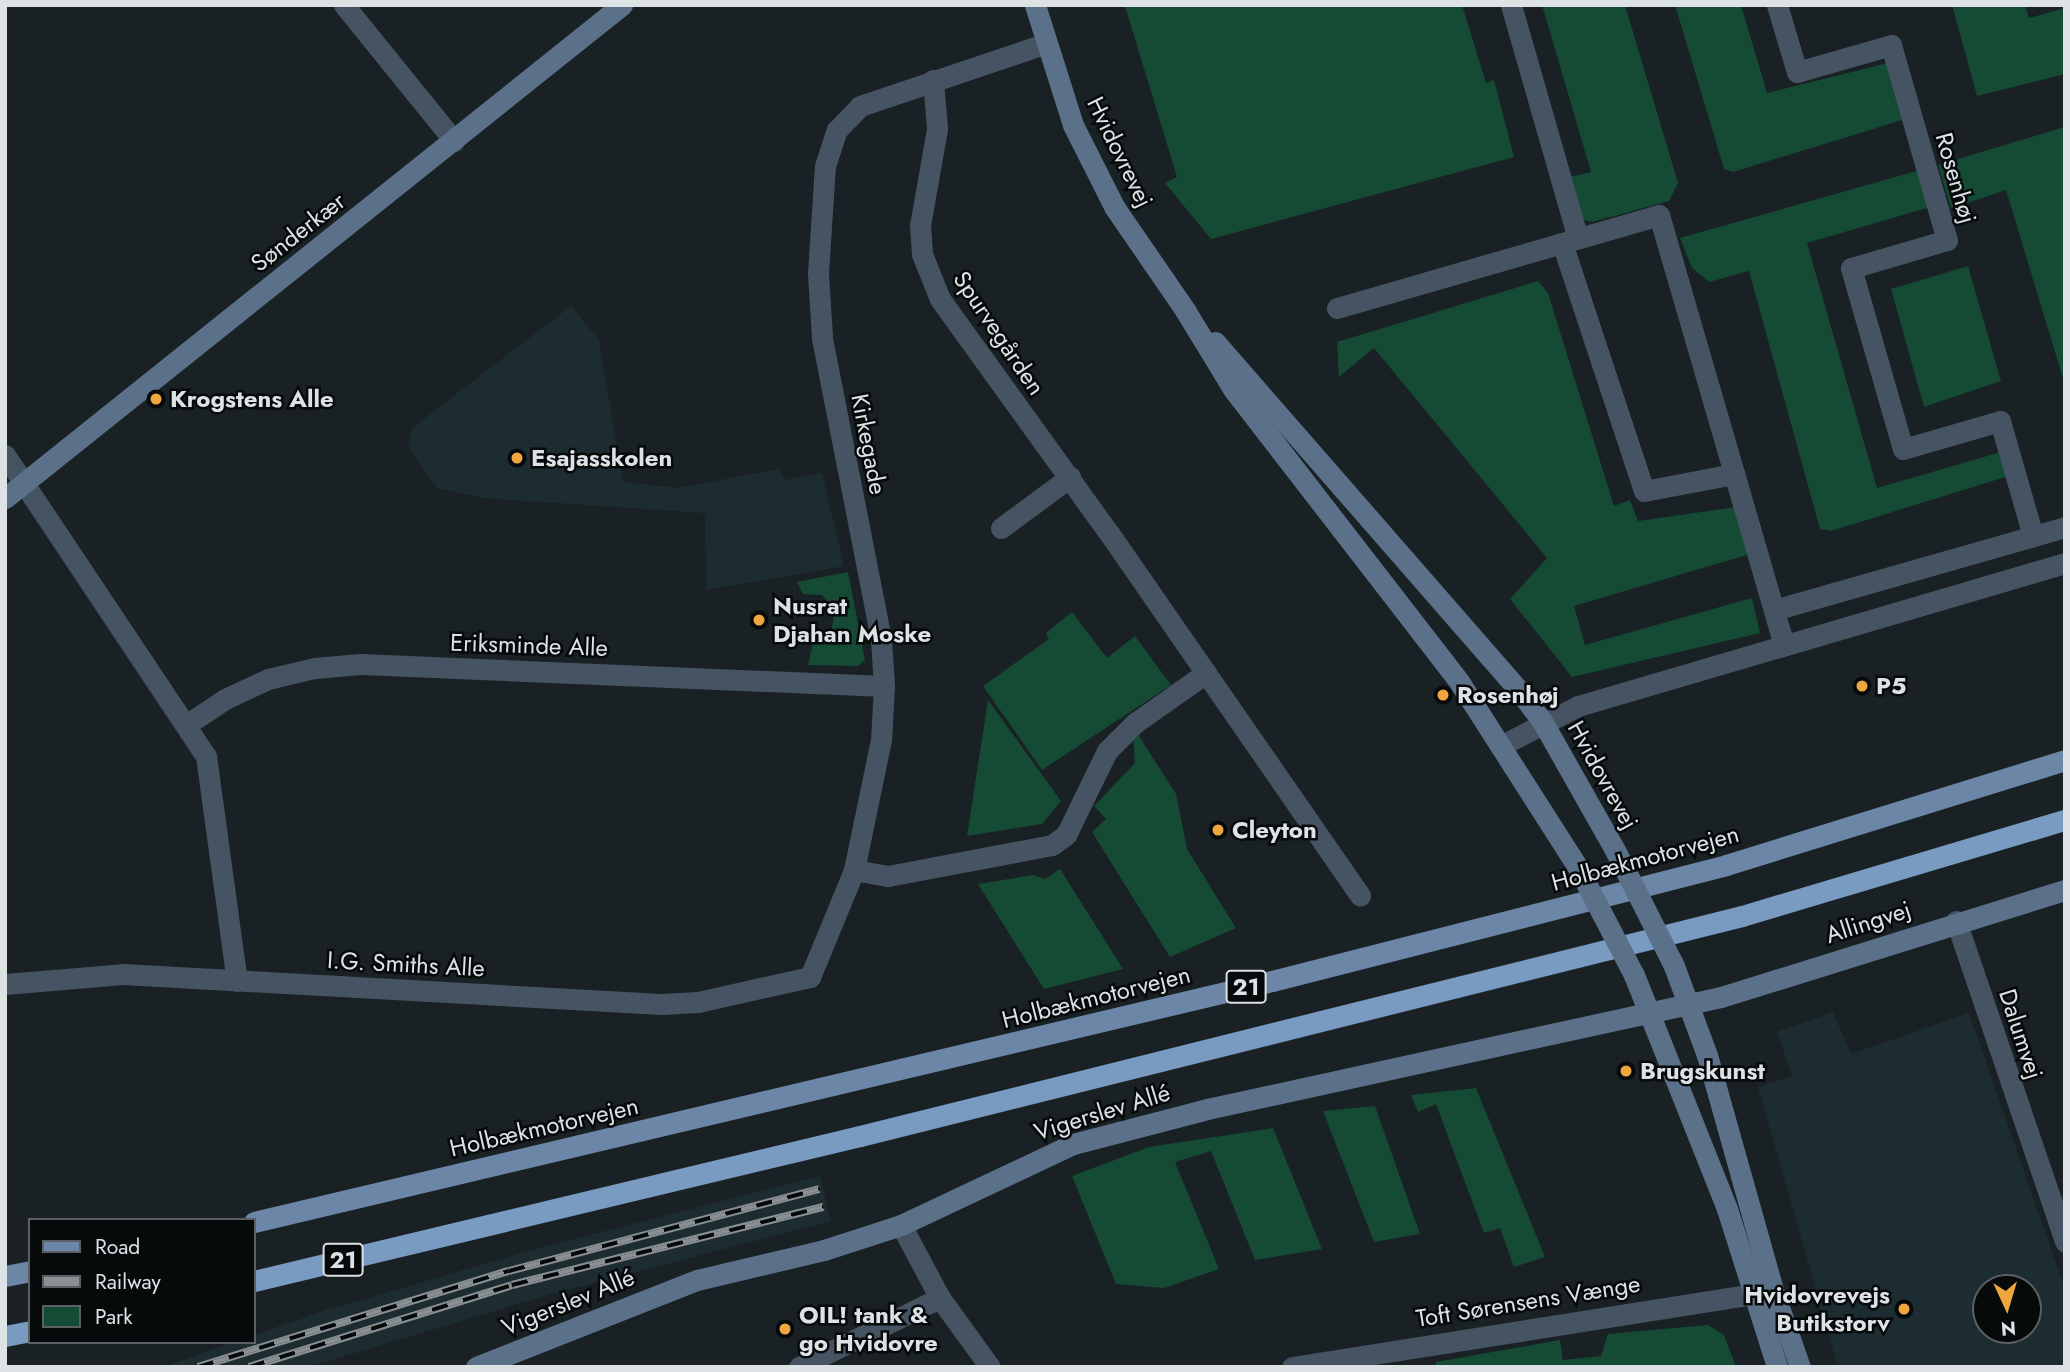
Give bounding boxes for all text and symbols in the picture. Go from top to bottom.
street label: Hvidovrevej [1081,92,1159,212]
street label: Rosenhøj [1929,129,1983,227]
street label: Sønderkær [245,186,351,278]
street label: Spurvegården [947,266,1051,400]
place label: Krogstens Alle [170,385,334,413]
marker: Krogstens Alle [148,391,164,407]
street label: Kirkegade [845,391,893,497]
place label: Esajasskolen [531,444,672,472]
marker: Esajasskolen [509,450,525,466]
place label: Nusrat Djahan Moske [773,592,931,648]
marker: Nusrat Djahan Moske [751,612,767,628]
street label: Eriksminde Alle [450,628,608,662]
place label: P5 [1876,672,1906,700]
marker: P5 [1854,678,1870,694]
place label: Rosenhøj [1457,681,1558,709]
marker: Rosenhøj [1435,687,1451,703]
street label: Hvidovrevej [1561,716,1645,834]
place label: Cleyton [1232,816,1317,844]
street label: Holbækmotorvejen [1548,819,1742,897]
marker: Cleyton [1210,822,1226,838]
street label: Allingvej [1822,895,1914,949]
street label: I.G. Smiths Alle [326,945,486,983]
street label: Holbækmotorvejen [999,960,1193,1034]
road number: 21 [1225,968,1267,1006]
street label: Dalumvej [1993,985,2049,1083]
place label: Brugskunst [1640,1057,1765,1085]
marker: Brugskunst [1618,1063,1634,1079]
street label: Vigerslev Allé [1031,1078,1173,1146]
street label: Holbækmotorvejen [447,1091,641,1163]
legend [28,1218,256,1344]
text: Road [95,1232,140,1262]
road number: 21 [322,1240,364,1280]
street label: Vigerslev Allé [497,1262,639,1342]
text: Railway [95,1267,161,1297]
street label: Toft Sørensens Vænge [1414,1269,1642,1333]
north arrow [1972,1274,2042,1344]
place label: Hvidovrevejs Butikstorv [1744,1281,1890,1337]
place label: OIL! tank & go Hvidovre [799,1301,938,1357]
marker: Hvidovrevejs Butikstorv [1896,1301,1912,1317]
text: Park [95,1302,132,1332]
text: N [2000,1314,2017,1342]
marker: OIL! tank & go Hvidovre [777,1321,793,1337]

